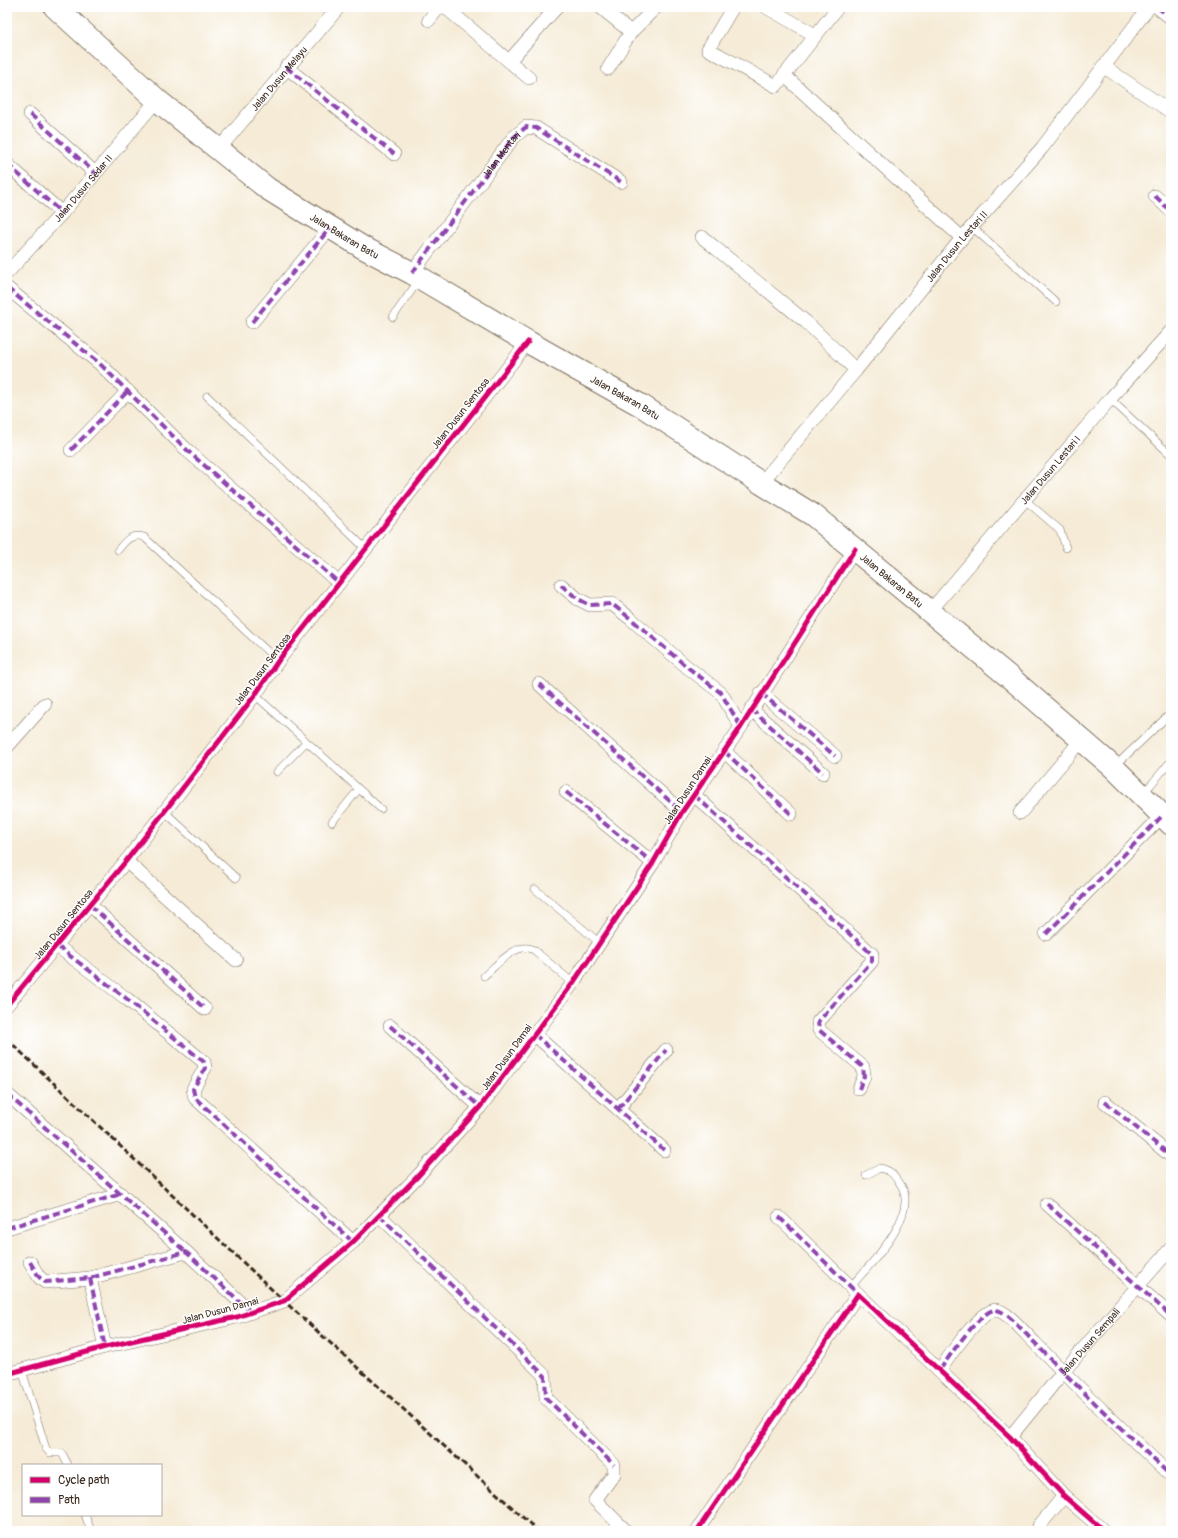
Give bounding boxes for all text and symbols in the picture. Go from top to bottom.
street label: Jalan Dusun Melayu [249,44,310,114]
street label: Jalan Mentari [480,129,523,181]
street label: Jalan Dusun Sedar II [52,153,115,225]
street label: Jalan Dusun Lestari II [924,209,990,285]
street label: Jalan Bakaran Batu [307,211,381,262]
street label: Jalan Bakaran Batu [588,373,662,423]
street label: Jalan Dusun Sentosa [429,375,492,452]
street label: Jalan Dusun Lestari I [1018,433,1083,507]
street label: Jalan Bakaran Batu [857,551,925,610]
street label: Jalan Dusun Sentosa [232,631,294,708]
street label: Jalan Dusun Damai [661,754,714,827]
street label: Jalan Dusun Sentosa [32,887,96,962]
street label: Jalan Dusun Damai [479,1022,535,1093]
street label: Jalan Dusun Damai [181,1295,260,1327]
street label: Jalan Dusun Sempali [1057,1306,1123,1378]
legend [22,1464,162,1516]
text: Cycle path [58,1473,110,1488]
text: Path [58,1493,80,1508]

